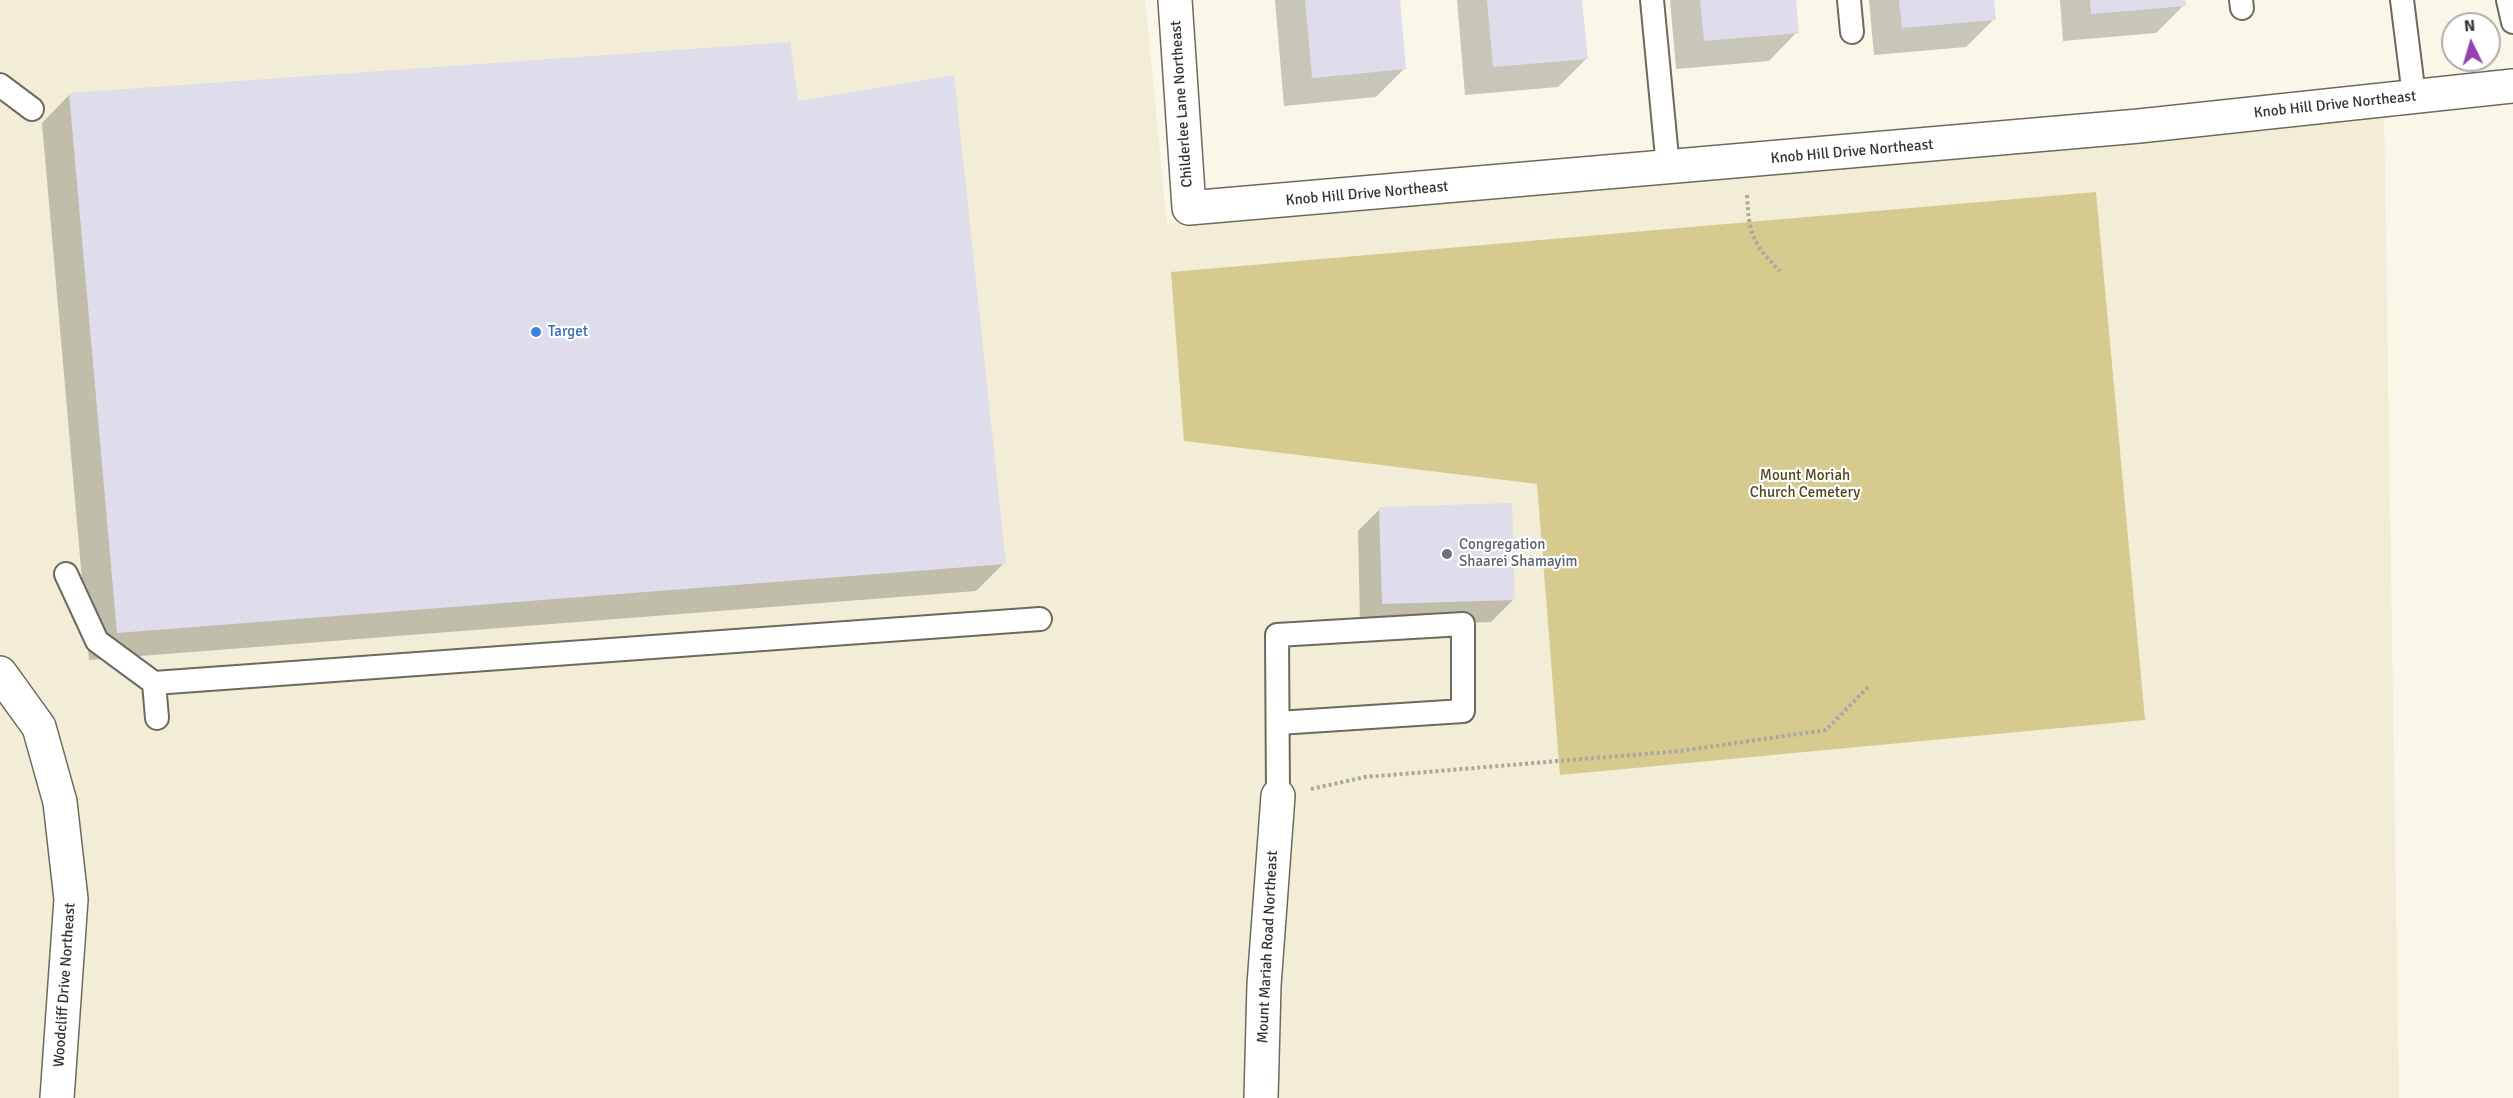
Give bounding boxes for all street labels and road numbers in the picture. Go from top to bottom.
street label: Childerlee Lane Northeast [1167,20,1197,188]
street label: Knob Hill Drive Northeast [2253,88,2417,122]
street label: Knob Hill Drive Northeast [1770,136,1934,168]
street label: Knob Hill Drive Northeast [1285,178,1449,210]
street label: Mount Mariah Road Northeast [1254,850,1282,1044]
street label: Woodcliff Drive Northeast [50,902,80,1068]

